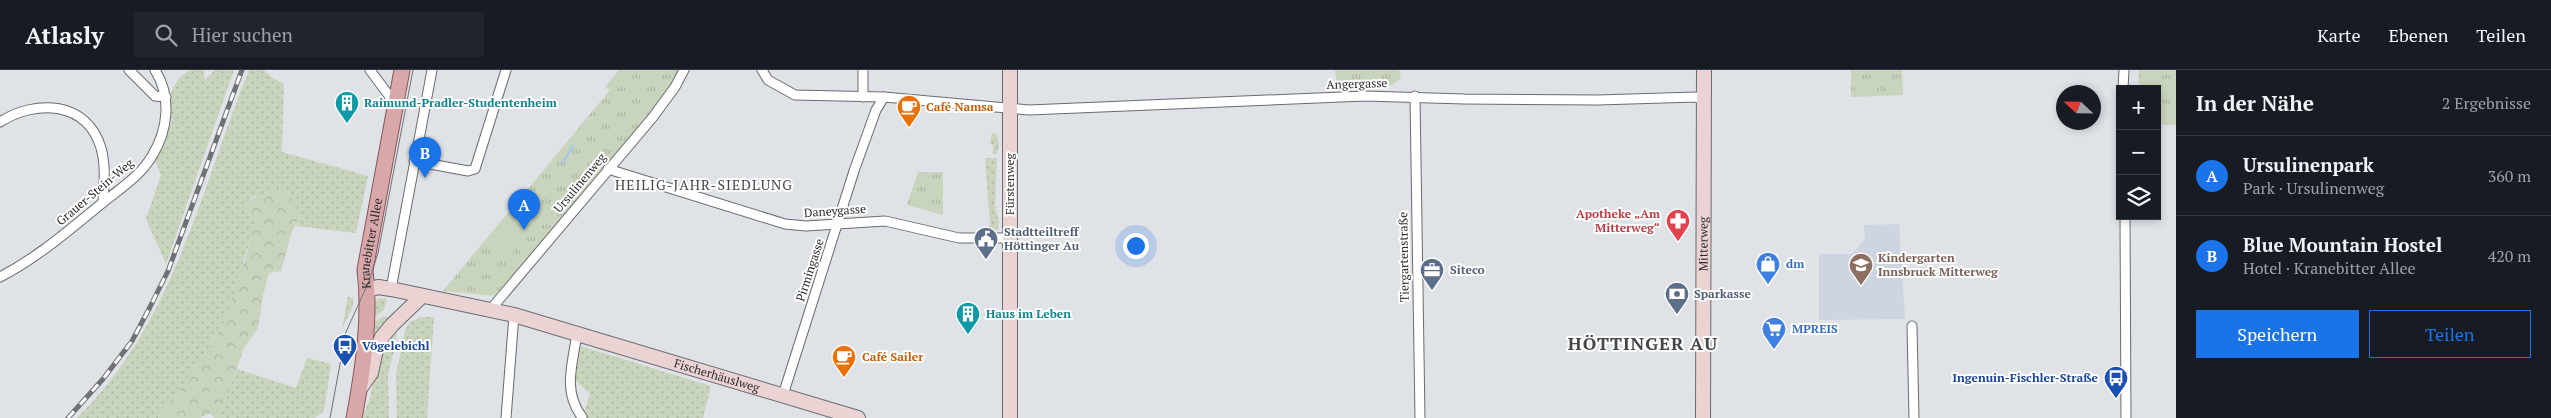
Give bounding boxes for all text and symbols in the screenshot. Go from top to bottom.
search box [134,12,484,57]
text: Atlasly [25,19,104,51]
icon: search [152,21,180,49]
text: Hier suchen [192,22,293,47]
text: Karte [2317,23,2361,47]
text: Ebenen [2389,23,2448,47]
text: Teilen [2476,23,2526,47]
street label: Angergasse [1326,75,1388,92]
north arrow [2056,85,2101,130]
map controls [2116,85,2161,220]
button: + [2116,85,2161,130]
text: In der Nähe [2196,89,2314,117]
building icon: Raimund-Pradler-Studentenheim [334,90,360,124]
text: 2 Ergebnisse [2442,92,2531,114]
cafe icon: Café Namsa [896,94,922,128]
place label: Raimund-Pradler-Studentenheim [364,95,557,110]
place label: Café Namsa [926,99,994,114]
button: − [2116,130,2161,175]
pin: B [409,137,441,178]
street label: Ursulinenweg [550,149,609,216]
street label: Fürstenweg [1002,152,1017,215]
text: Ursulinenpark [2243,152,2374,177]
street label: Grauer-Stein-Weg [53,155,137,228]
text: A [2206,165,2218,187]
text: 360 m [2488,165,2531,187]
district label: HEILIG-JAHR-SIEDLUNG [615,175,793,194]
button: layers [2116,175,2161,220]
text: Park · Ursulinenweg [2243,177,2384,199]
pin: A [508,189,540,230]
street label: Kranebitter Allee [357,197,385,289]
street label: Daneygasse [803,201,866,220]
place label: Apotheke „Am Mitterweg“ [1576,206,1660,235]
pharmacy icon: Apotheke „Am Mitterweg“ [1665,208,1691,242]
street label: Tiergartenstraße [1395,212,1412,302]
street label: Mitterweg [1695,216,1711,271]
place label: Stadtteiltreff Höttinger Au [1004,224,1080,253]
public building icon: Stadtteiltreff Höttinger Au [973,226,999,260]
text: Blue Mountain Hostel [2243,232,2442,257]
your location [1123,233,1149,259]
street label: Pirmingasse [792,236,827,303]
text: B [2207,245,2217,267]
text: 420 m [2488,245,2531,267]
place label: Kindergarten Innsbruck Mitterweg [1878,250,1998,279]
shop icon: dm [1755,251,1781,285]
school or university icon: Kindergarten Innsbruck Mitterweg [1848,252,1874,286]
place label: dm [1786,256,1804,271]
office icon: Siteco [1419,257,1445,291]
text: Hotel · Kranebitter Allee [2243,257,2416,279]
place label: Siteco [1450,262,1485,277]
bank icon: Sparkasse [1664,281,1690,315]
place label: Sparkasse [1694,286,1751,301]
building icon: Haus im Leben [955,301,981,335]
place label: Haus im Leben [986,306,1071,321]
button: Speichern [2196,310,2359,358]
button: Teilen [2369,310,2531,358]
supermarket icon: MPREIS [1761,316,1787,350]
place label: MPREIS [1792,321,1838,336]
district label: HÖTTINGER AU [1568,331,1718,355]
bus stop icon: Vögelebichl [332,333,358,367]
place label: Vögelebichl [362,338,429,353]
cafe icon: Café Sailer [831,344,857,378]
place label: Café Sailer [862,349,924,364]
street label: Fischerhäuslweg [672,355,762,395]
bus stop icon: Ingenuin-Fischler-Straße [2103,365,2129,399]
place label: Ingenuin-Fischler-Straße [1953,370,2099,385]

